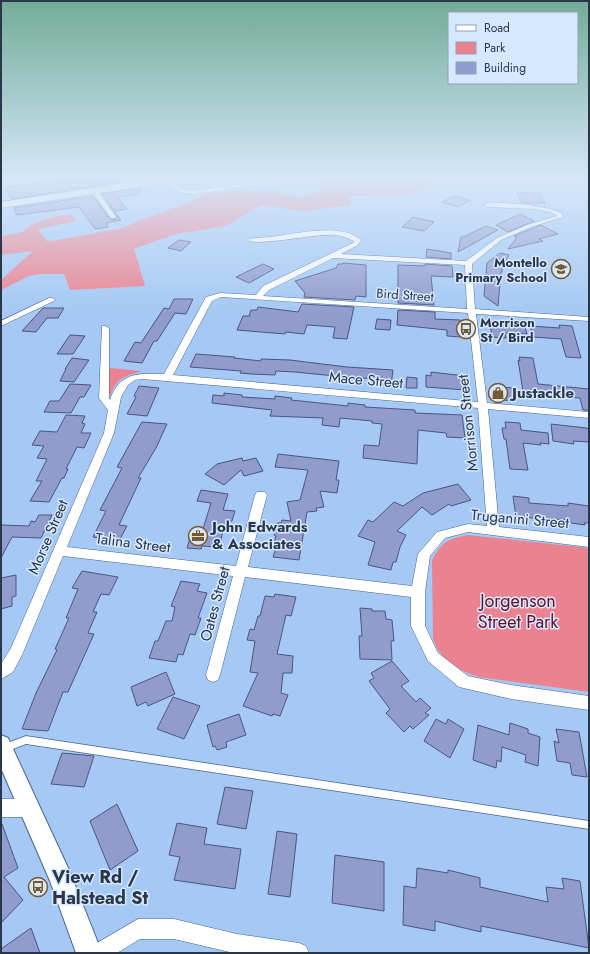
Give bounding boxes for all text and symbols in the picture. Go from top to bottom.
legend [448,12,578,84]
text: Road [484,19,510,37]
text: Park [484,39,506,57]
text: Building [484,59,526,77]
place label: Montello Primary School [455,253,547,287]
school or university icon: Montello Primary School [550,258,572,280]
street label: Bird Street [376,284,435,307]
place label: Morrison St / Bird [480,313,535,347]
bus stop icon: Morrison St / Bird [455,318,477,340]
street label: Mace Street [328,366,404,394]
street label: Morrison Street [452,373,484,472]
shop icon: Justackle [487,382,509,404]
place label: Justackle [509,382,574,404]
street label: Morse Street [22,496,74,578]
street label: Truganini Street [470,504,570,534]
place label: John Edwards & Associates [209,516,308,555]
office icon: John Edwards & Associates [187,525,209,547]
street label: Talina Street [94,527,172,559]
street label: Oates Street [194,564,236,644]
park label: Jorgenson Street Park [478,588,558,635]
place label: View Rd / Halstead St [51,864,148,911]
bus stop icon: View Rd / Halstead St [27,876,49,898]

